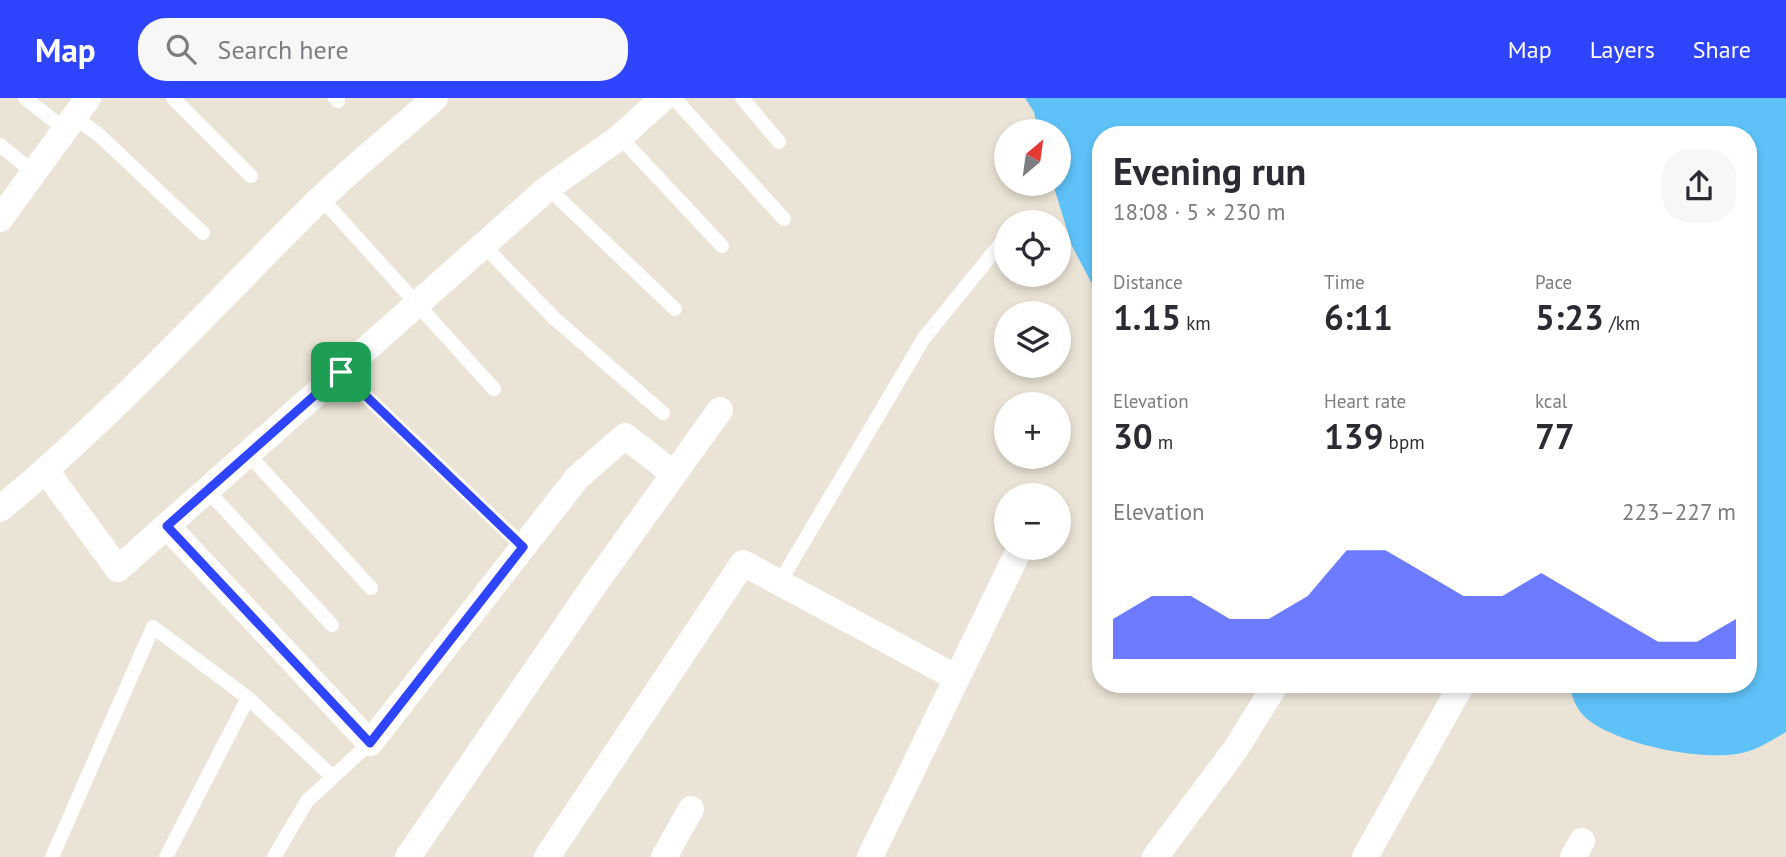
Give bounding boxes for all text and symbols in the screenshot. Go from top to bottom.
search box [138,18,628,81]
text: Map [35,28,96,71]
icon: search [162,30,200,68]
text: Search here [218,33,349,66]
text: Map [1508,34,1552,65]
text: Layers [1590,34,1655,65]
text: Share [1693,34,1751,65]
north arrow [994,119,1071,196]
map controls [994,119,1071,560]
text: Evening run [1113,146,1306,195]
button: share [1662,149,1736,223]
text: 18:08 · 5 × 230 m [1113,197,1285,226]
button: locate [994,210,1071,287]
text: Distance [1113,270,1183,294]
text: Time [1324,270,1365,294]
text: Pace [1535,270,1572,294]
text: 1.15 [1113,294,1181,340]
text: 6:11 [1324,294,1393,340]
text: 5:23 [1535,294,1604,340]
button: layers [994,301,1071,378]
text: km [1181,311,1211,335]
text: /km [1604,311,1640,335]
pin [311,342,371,402]
icon: arrive [322,353,360,391]
text: Elevation [1113,389,1189,413]
text: Heart rate [1324,389,1406,413]
text: kcal [1535,389,1567,413]
button: + [994,392,1071,469]
text: 30 [1113,413,1153,459]
text: 139 [1324,413,1384,459]
text: 77 [1535,413,1575,459]
text: m [1153,430,1173,454]
text: bpm [1384,430,1425,454]
button: − [994,483,1071,560]
text: Elevation [1113,497,1205,526]
text: 223–227 m [1622,497,1736,526]

